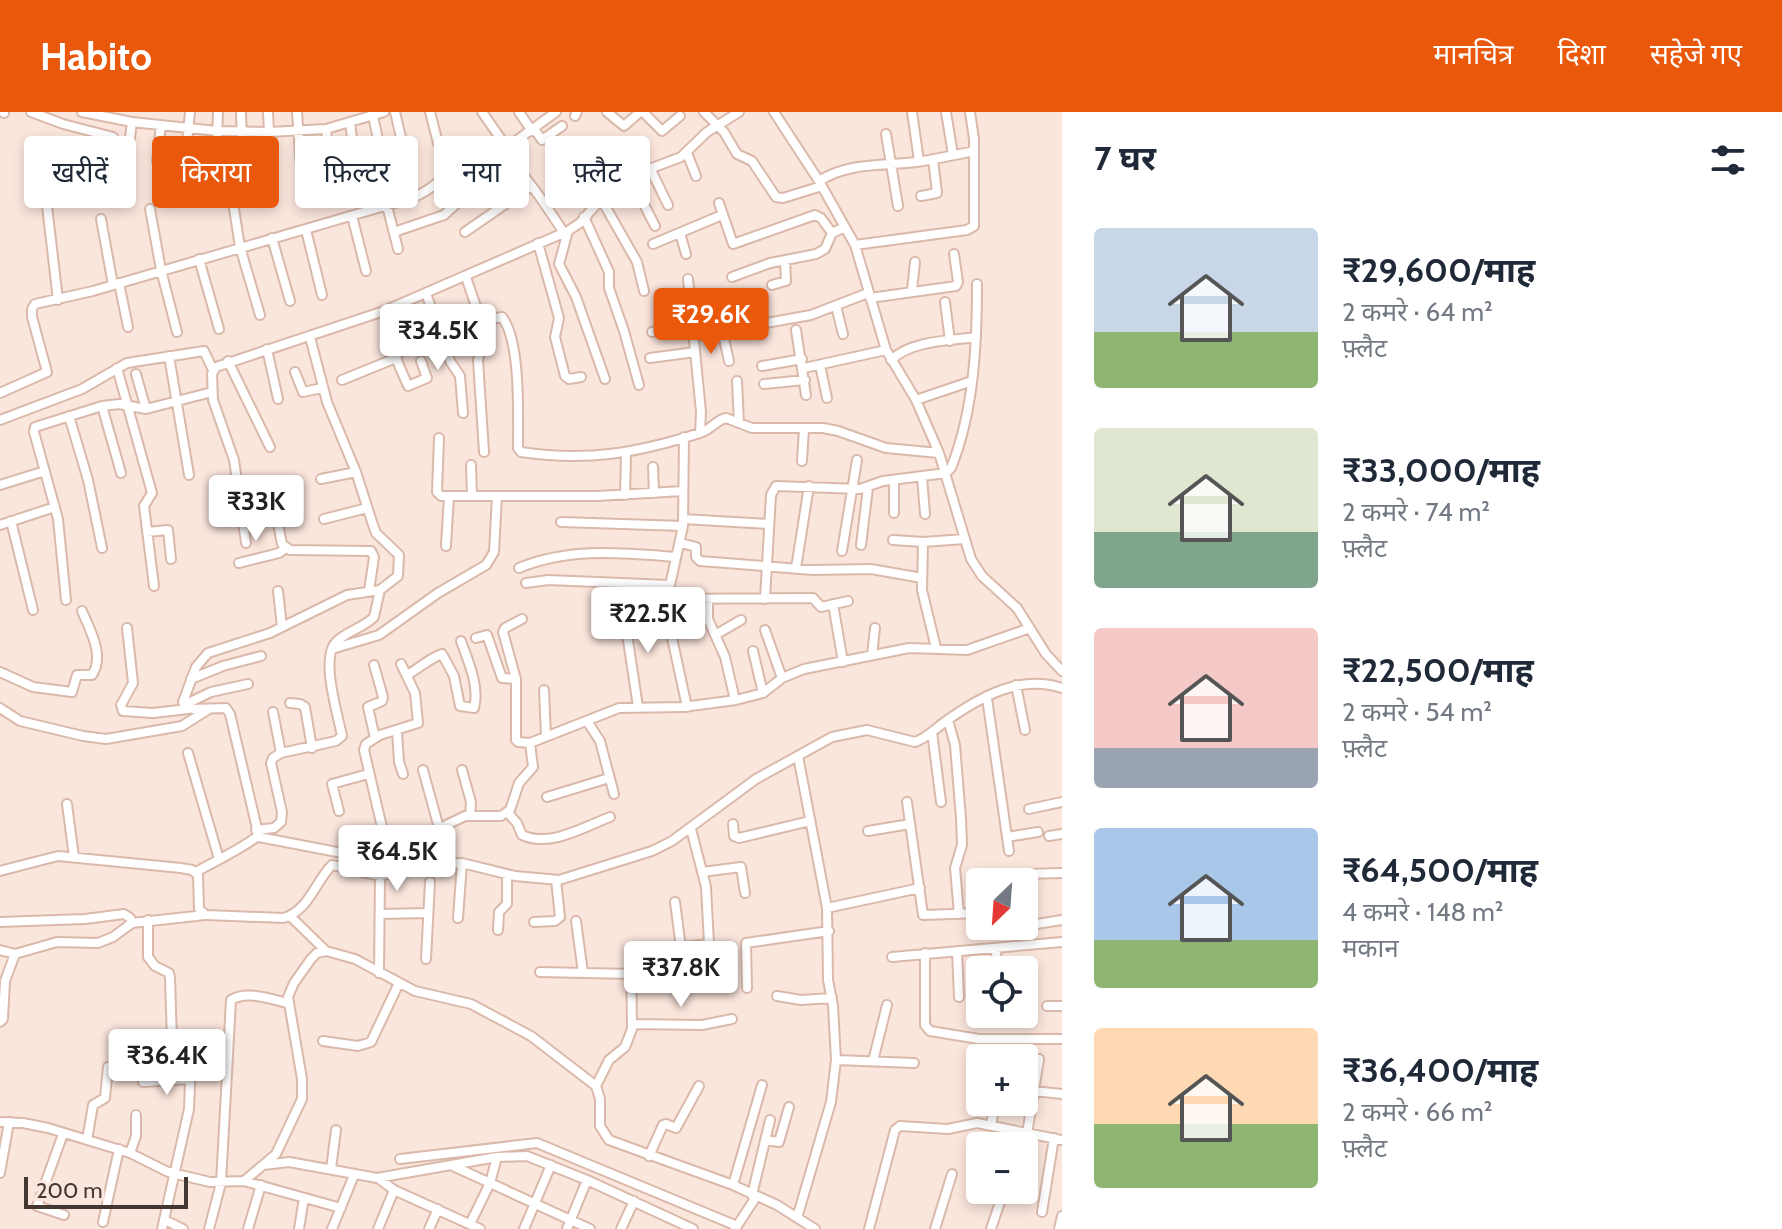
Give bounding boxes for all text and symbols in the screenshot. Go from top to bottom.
text: Habito [40,33,152,80]
text: मानचित्र [1433,37,1513,71]
text: दिशा [1557,37,1606,71]
text: सहेजे गए [1650,37,1742,71]
chip: खरीदें [24,136,136,208]
chip: किराया [152,136,279,208]
chip: फ़िल्टर [295,136,418,208]
chip: नया [434,136,529,208]
chip: फ़्लैट [545,136,650,208]
text: 7 घर [1094,137,1156,179]
icon: filters [1706,138,1750,182]
text: ₹29,600/माह [1342,249,1535,291]
icon: home [1158,260,1254,356]
pin: ₹29.6K [646,288,776,356]
text: 2 कमरे · 64 m² [1342,296,1493,328]
text: ₹29.6K [672,298,750,330]
pin: ₹34.5K [373,304,503,372]
text: ₹34.5K [398,314,478,346]
text: फ़्लैट [1342,332,1387,364]
text: ₹33,000/माह [1342,449,1540,491]
icon: home [1158,460,1254,556]
pin: ₹33K [209,475,303,543]
text: ₹33K [227,485,285,517]
text: 2 कमरे · 74 m² [1342,496,1490,528]
text: फ़्लैट [1342,532,1387,564]
pin: ₹22.5K [583,587,713,655]
text: ₹22.5K [609,597,687,629]
text: ₹22,500/माह [1342,649,1534,691]
icon: home [1158,660,1254,756]
text: 2 कमरे · 54 m² [1342,696,1492,728]
text: फ़्लैट [1342,732,1387,764]
pin: ₹64.5K [332,825,462,893]
text: ₹64.5K [357,835,437,867]
text: ₹64,500/माह [1342,849,1538,891]
icon: home [1158,860,1254,956]
north arrow [966,868,1038,940]
map controls [966,868,1038,1204]
text: 4 कमरे · 148 m² [1342,896,1503,928]
text: मकान [1342,932,1399,964]
pin: ₹37.8K [616,941,746,1009]
text: ₹37.8K [642,951,720,983]
button: locate [966,956,1038,1028]
pin: ₹36.4K [102,1029,232,1097]
text: ₹36.4K [126,1039,208,1071]
button: + [966,1044,1038,1116]
text: ₹36,400/माह [1342,1049,1538,1091]
icon: home [1158,1060,1254,1156]
text: 2 कमरे · 66 m² [1342,1096,1492,1128]
button: − [966,1132,1038,1204]
text: फ़्लैट [1342,1132,1387,1164]
scale bar [24,1173,188,1209]
text: 200 m [36,1177,102,1204]

